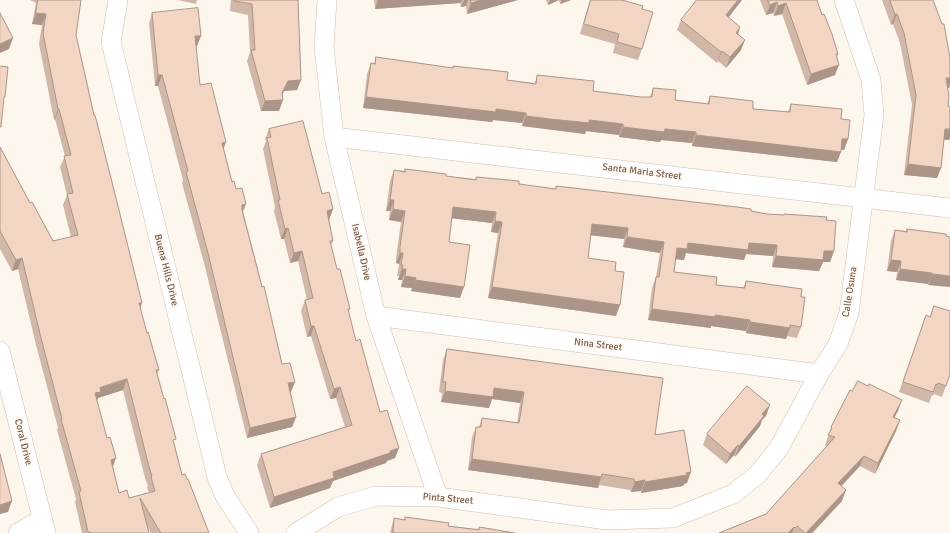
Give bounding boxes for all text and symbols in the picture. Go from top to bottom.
street label: Santa Maria Street [602,161,682,183]
street label: Isabella Drive [349,222,373,282]
street label: Buena Hills Drive [151,233,181,307]
street label: Calle Osuna [840,266,860,318]
street label: Nina Street [573,336,623,354]
street label: Coral Drive [11,418,35,466]
street label: Pinta Street [422,491,474,507]

